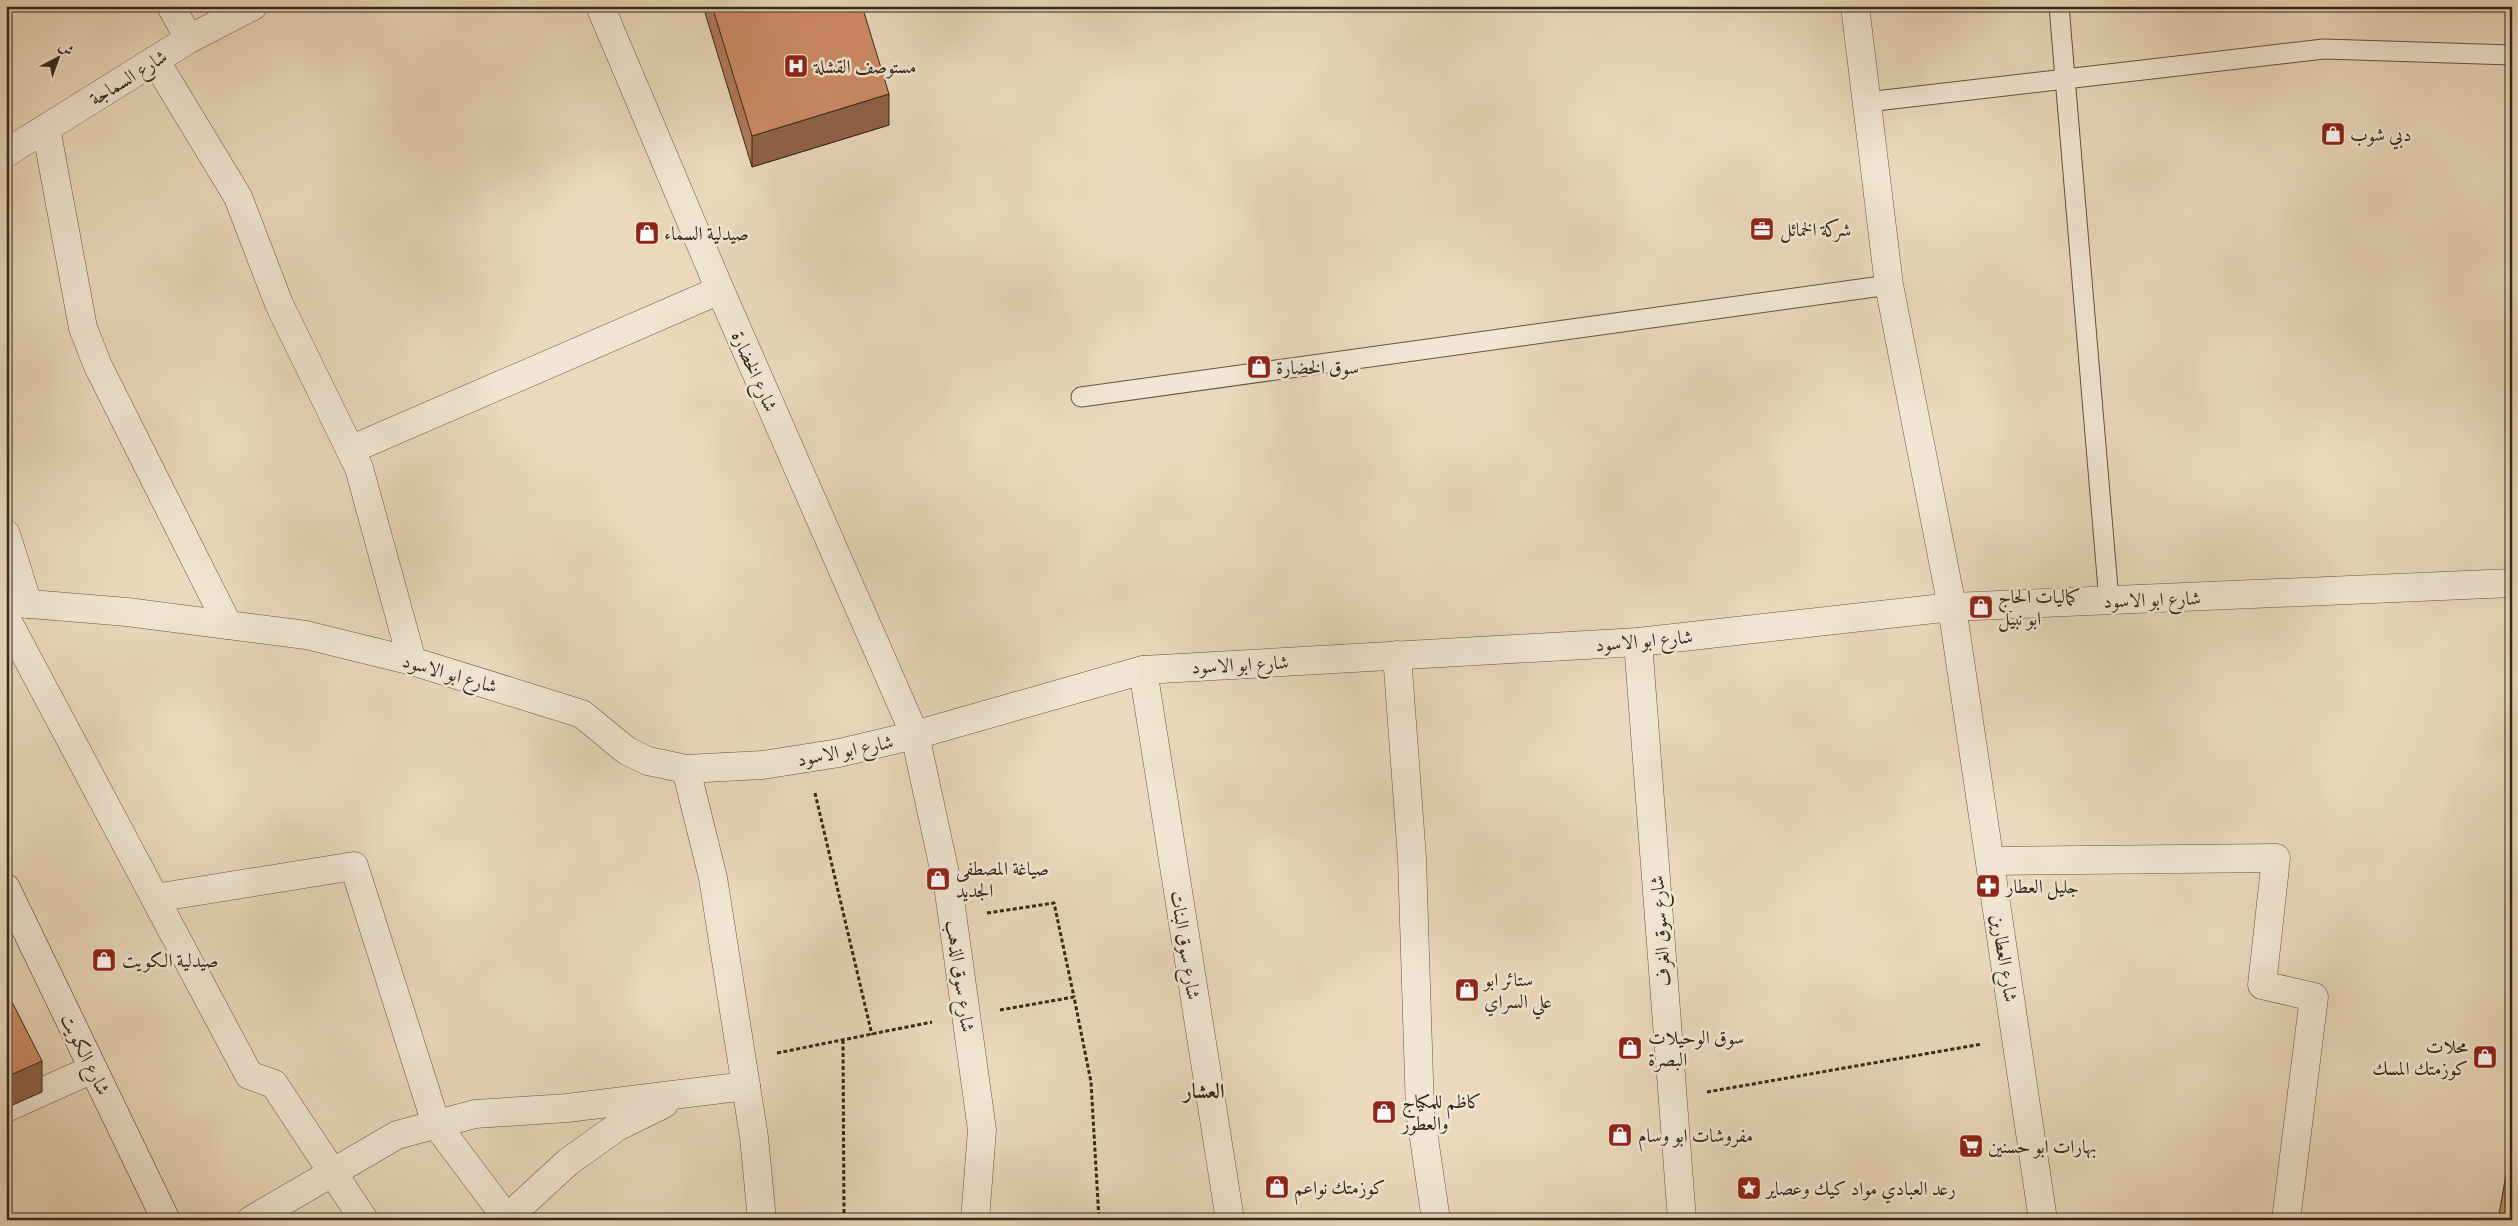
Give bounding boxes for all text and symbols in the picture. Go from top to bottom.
north arrow [32,32,82,82]
text: ش [53,38,77,62]
street label: شارع السماجة [85,45,173,114]
hospital icon: مستوصف القشلة [783,53,809,79]
place label: مستوصف القشلة [813,55,916,82]
shop icon: دبي شوب [2320,121,2346,147]
place label: دبي شوب [2350,123,2411,150]
office icon: شركة الخمائل [1749,216,1775,242]
place label: شركة الخمائل [1780,218,1851,245]
shop icon: صيدلية السماء [634,220,660,246]
place label: صيدلية السماء [664,222,749,249]
street label: شارع الخضارة [723,327,783,417]
shop icon: سوق الخضارة [1246,354,1272,380]
place label: سوق الخضارة [1276,356,1359,383]
place label: كماليات الحاج ابو نبيل [1998,585,2080,634]
street label: شارع ابو الاسود [2103,586,2201,617]
shop icon: كماليات الحاج ابو نبيل [1968,594,1994,620]
street label: شارع ابو الاسود [1594,625,1694,660]
street label: شارع ابو الاسود [399,649,500,702]
street label: شارع ابو الاسود [1191,650,1290,683]
street label: شارع ابو الاسود [795,730,896,775]
place label: صياغة المصطفى الجديد [956,857,1049,906]
shop icon: صياغة المصطفى الجديد [925,866,951,892]
pharmacy icon: جليل العطار [1975,873,2001,899]
street label: شارع سوق الغرف [1645,874,1680,987]
place label: جليل العطار [2004,875,2079,902]
street label: شارع سوق البنات [1162,889,1205,1002]
street label: شارع العطارين [1982,912,2023,1004]
street label: شارع سوق الذهب [937,919,980,1034]
shop icon: صيدلية الكويت [91,947,117,973]
place label: صيدلية الكويت [122,949,219,976]
place label: ستائر ابو علي السراي [1482,968,1552,1020]
shop icon: ستائر ابو علي السراي [1454,977,1480,1003]
street label: شارع الكويت [52,1010,115,1100]
place label: سوق الوحيلات البصرة [1648,1026,1744,1075]
shop icon: سوق الوحيلات البصرة [1617,1035,1643,1061]
place label: محلات كوزمتك المسك [2372,1035,2469,1084]
shop icon: محلات كوزمتك المسك [2472,1044,2498,1070]
district label: العشار [1181,1078,1225,1108]
place label: كاظم للمكياج والعطور [1400,1090,1482,1139]
shop icon: كاظم للمكياج والعطور [1371,1099,1397,1125]
shop icon: مفروشات ابو وسام [1607,1122,1633,1148]
place label: مفروشات ابو وسام [1638,1124,1753,1152]
supermarket icon: بهارات ابو حسنين [1958,1133,1984,1159]
place label: بهارات ابو حسنين [1988,1135,2096,1162]
shop icon: كوزمتك نواعم [1264,1174,1290,1200]
place icon: رعد العبادي مواد كيك وعصاير [1736,1175,1762,1201]
place label: كوزمتك نواعم [1294,1176,1386,1206]
place label: رعد العبادي مواد كيك وعصاير [1764,1177,1956,1204]

